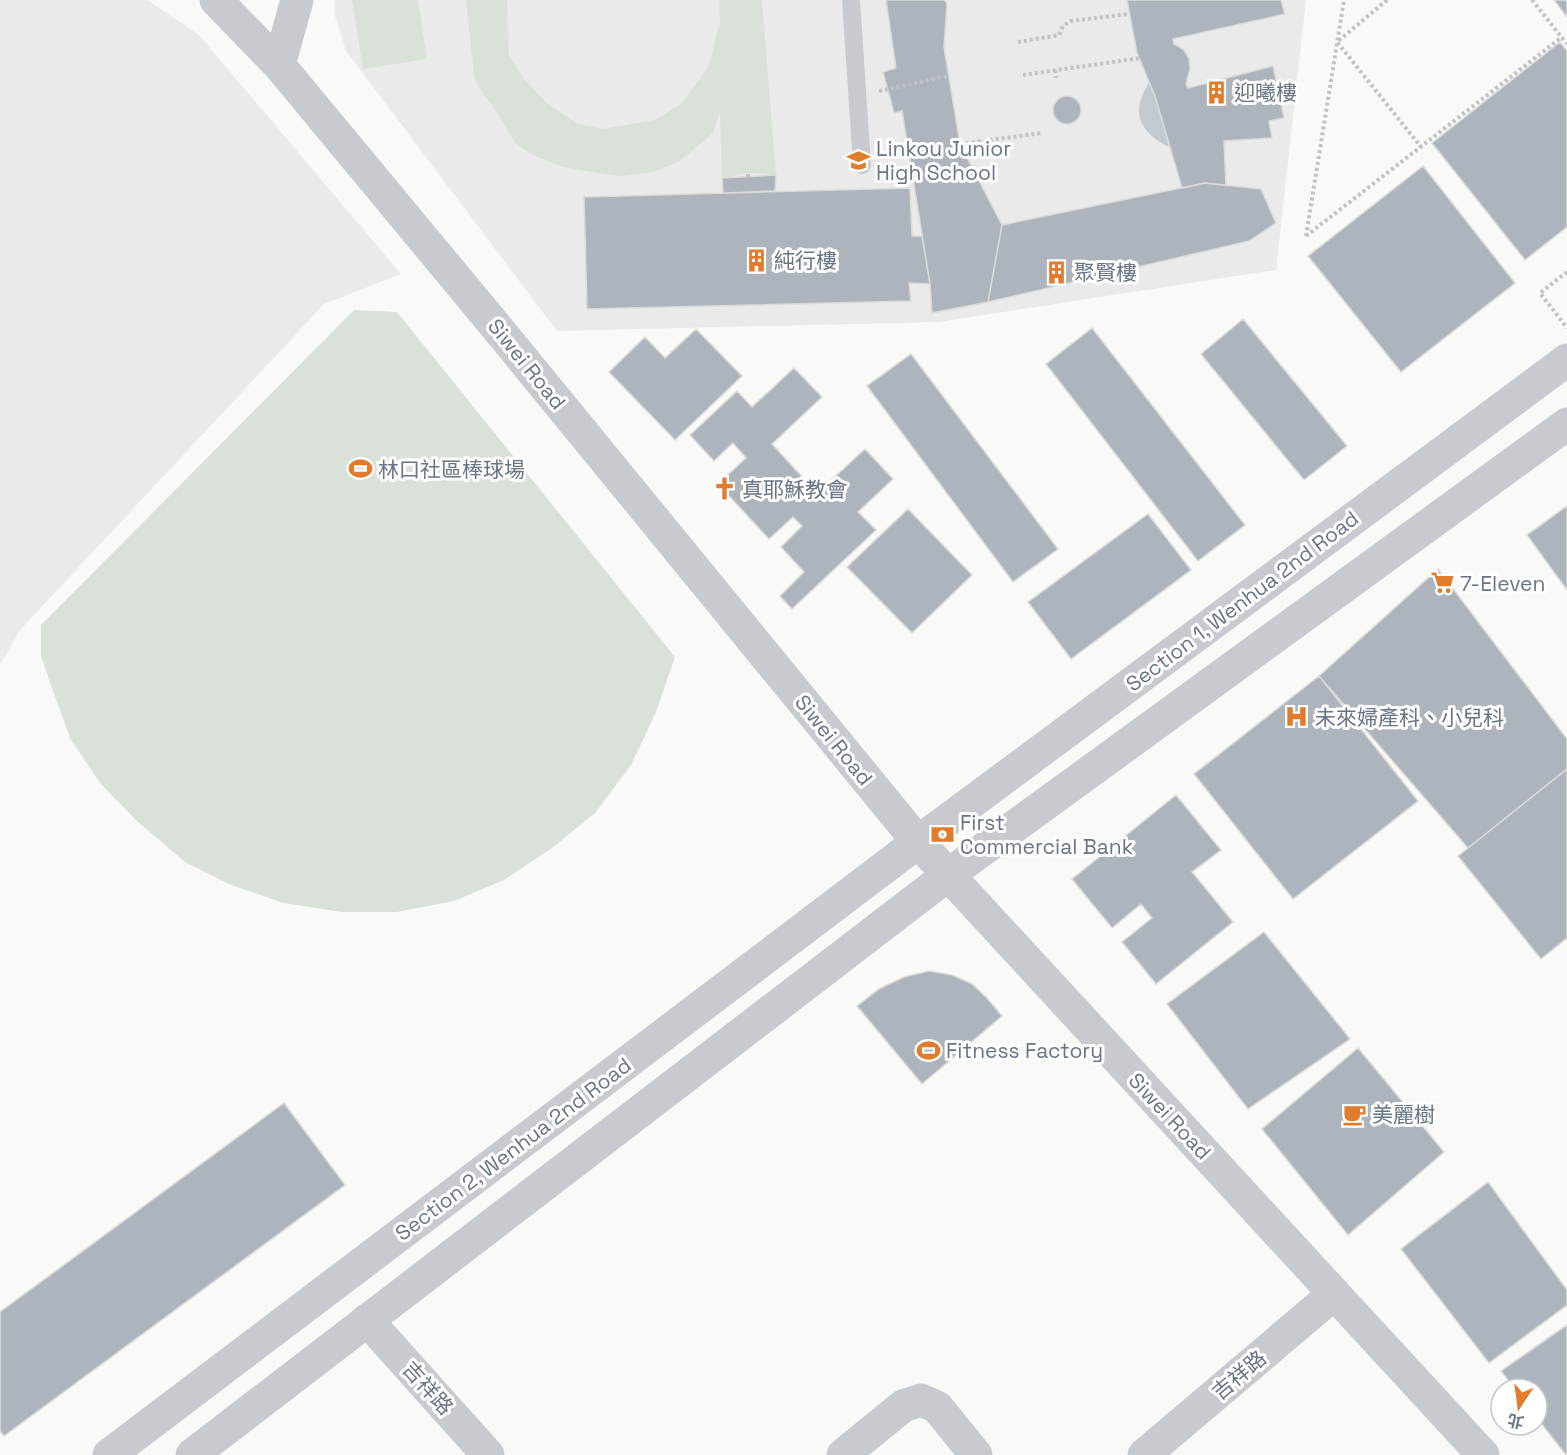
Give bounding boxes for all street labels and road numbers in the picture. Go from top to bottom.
street label: Siwei Road [482,313,572,415]
street label: Section 1, Wenhua 2nd Road [1120,505,1364,697]
street label: Siwei Road [789,689,879,791]
street label: Section 2, Wenhua 2nd Road [390,1051,636,1247]
street label: Siwei Road [1123,1067,1217,1165]
street label: 吉祥路 [1206,1344,1272,1406]
street label: 吉祥路 [397,1356,459,1420]

